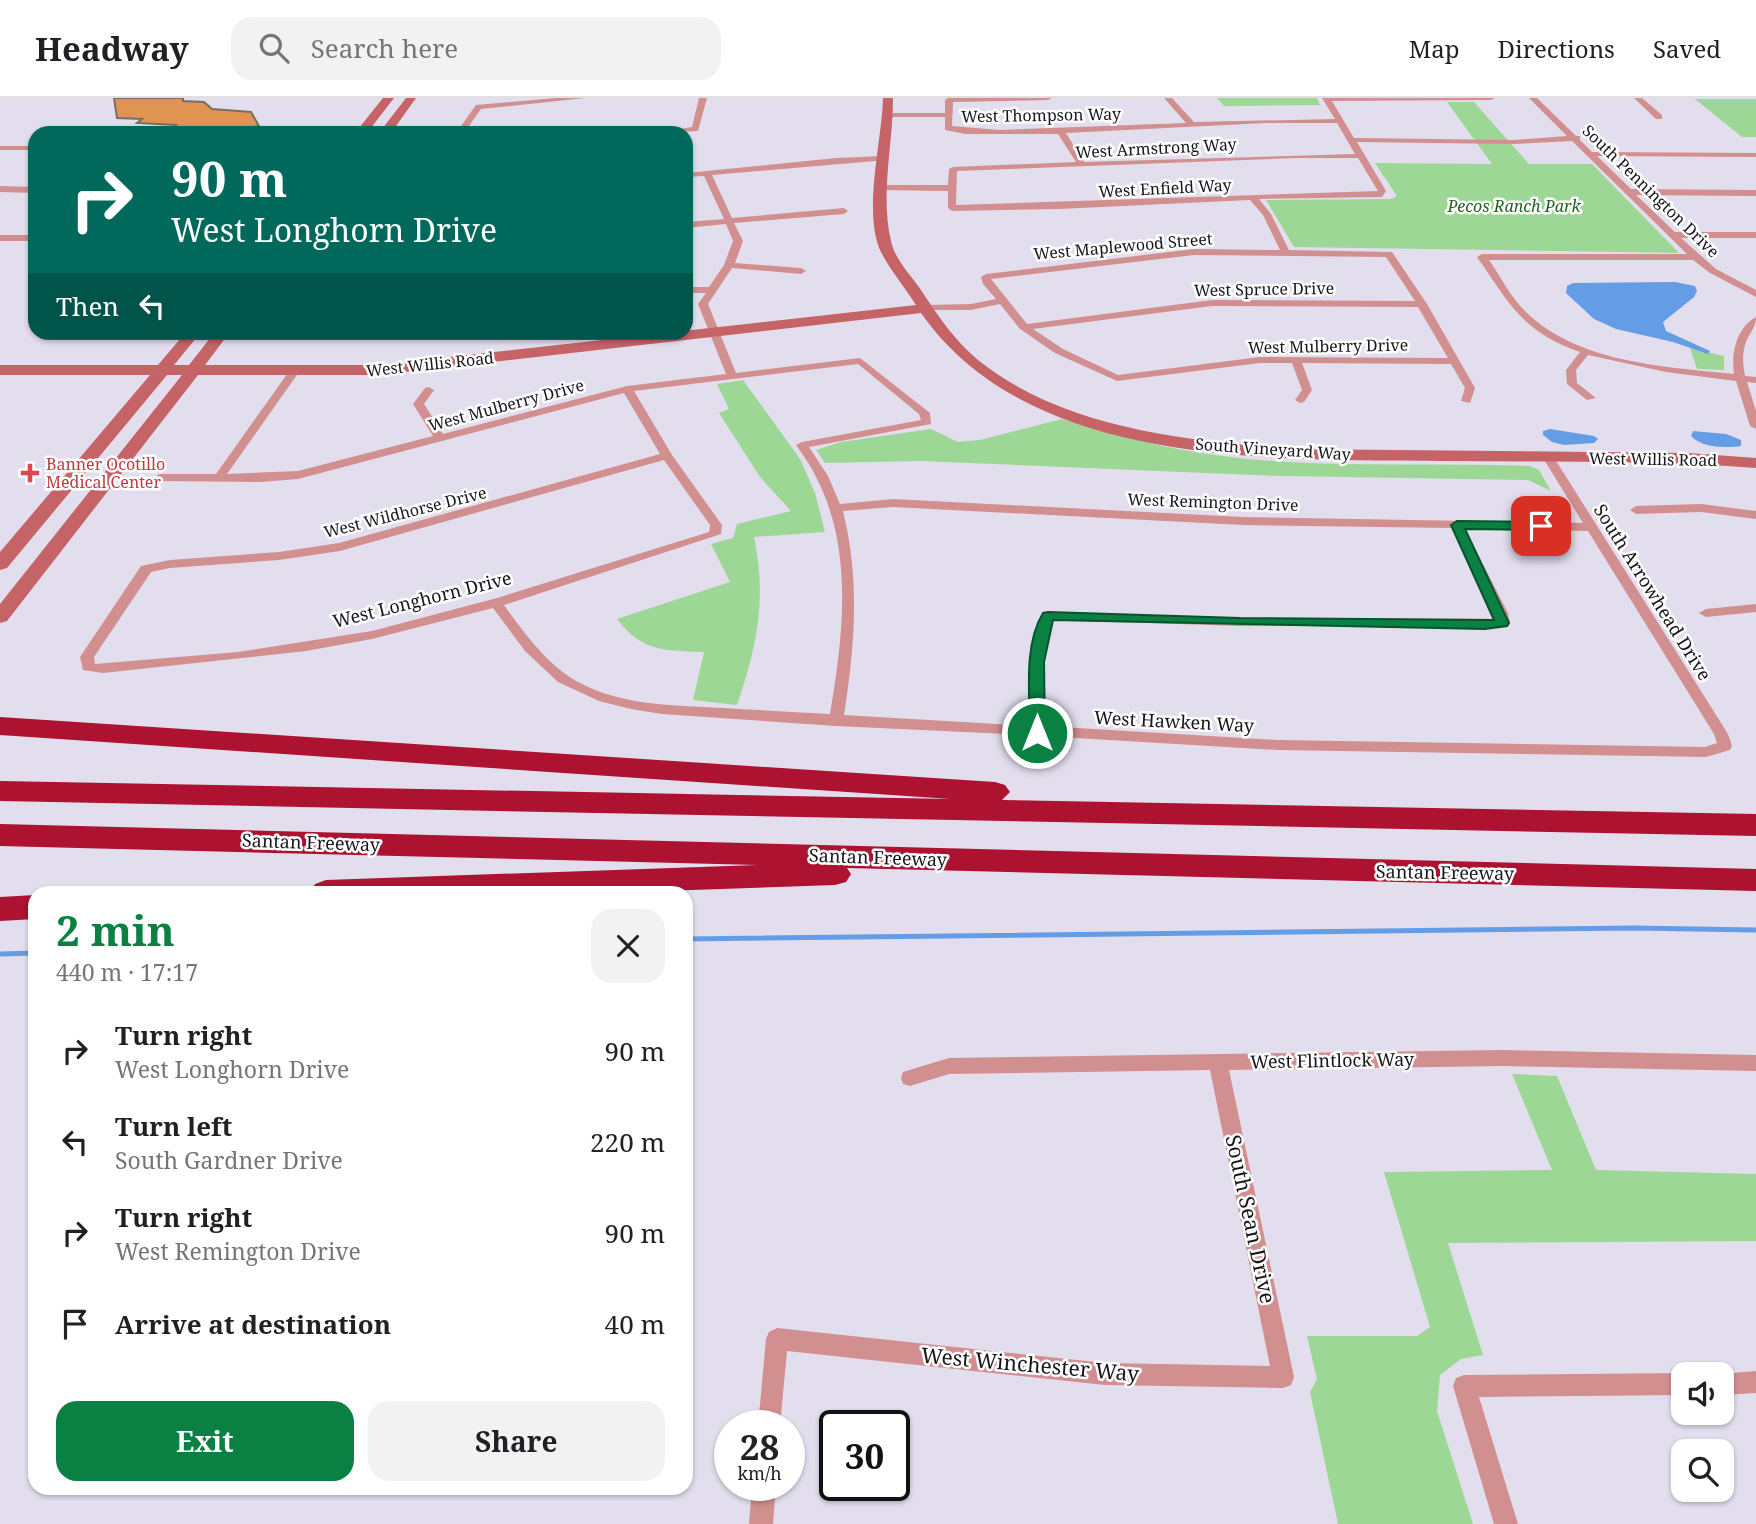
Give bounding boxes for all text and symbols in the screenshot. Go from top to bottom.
search box [231,17,721,80]
text: Headway [35,26,189,71]
icon: search [255,29,293,67]
text: Search here [311,30,458,66]
text: Map [1409,32,1460,65]
text: Directions [1498,32,1615,65]
text: Saved [1653,32,1721,65]
street label: West Thompson Way [961,103,1122,127]
street label: South Pennington Drive [1578,120,1724,262]
street label: West Armstrong Way [1075,133,1238,163]
text: 90 m [171,145,287,211]
icon: right [56,154,147,245]
street label: West Enfield Way [1098,173,1233,202]
park label: Pecos Ranch Park [1446,195,1581,217]
text: West Longhorn Drive [171,208,497,251]
street label: West Maplewood Street [1033,227,1214,265]
street label: West Spruce Drive [1194,277,1334,301]
icon: left [133,287,171,325]
text: Then [56,288,119,324]
street label: West Mulberry Drive [1248,334,1408,358]
street label: West Willis Road [365,346,495,382]
street label: West Mulberry Drive [426,374,586,436]
street label: South Vineyard Way [1195,433,1352,465]
street label: West Willis Road [1589,447,1717,471]
place label: Banner Ocotillo Medical Center [46,453,165,493]
marker: Banner Ocotillo Medical Center [20,463,40,483]
street label: West Wildhorse Drive [321,481,489,543]
street label: West Remington Drive [1127,488,1299,516]
pin [1511,496,1571,556]
street label: South Arrowhead Drive [1589,499,1717,685]
icon: arrive [1522,507,1560,545]
street label: West Longhorn Drive [330,565,514,633]
position arrow [1000,696,1074,770]
street label: West Hawken Way [1093,705,1255,737]
street label: Santan Freeway [242,828,381,856]
street label: Santan Freeway [809,843,948,871]
street label: Santan Freeway [1376,859,1515,885]
text: 2 min [56,901,175,958]
button: close [591,909,665,983]
text: 440 m · 17:17 [56,956,198,988]
text: Turn right [115,1017,252,1053]
icon: right [56,1032,94,1070]
text: 90 m [605,1033,665,1069]
street label: West Flintlock Way [1250,1047,1415,1073]
text: West Longhorn Drive [115,1053,349,1085]
text: Turn left [115,1108,232,1144]
icon: left [56,1123,94,1161]
text: 220 m [590,1124,665,1160]
street label: South Sean Drive [1219,1132,1283,1306]
text: South Gardner Drive [115,1144,343,1176]
text: Turn right [115,1199,252,1235]
icon: right [56,1214,94,1252]
text: 90 m [605,1215,665,1251]
text: West Remington Drive [115,1235,361,1267]
icon: arrive [56,1305,94,1343]
text: Arrive at destination [115,1306,391,1342]
text: 40 m [605,1306,665,1342]
street label: West Winchester Way [920,1341,1140,1387]
map controls [1671,1362,1734,1502]
button: sound [1671,1362,1734,1425]
button: Exit [56,1401,354,1481]
button: Share [368,1401,665,1481]
speed limit sign: 30 [819,1410,910,1501]
text: 28 [740,1423,779,1470]
button: search [1671,1439,1734,1502]
text: km/h [737,1461,782,1485]

